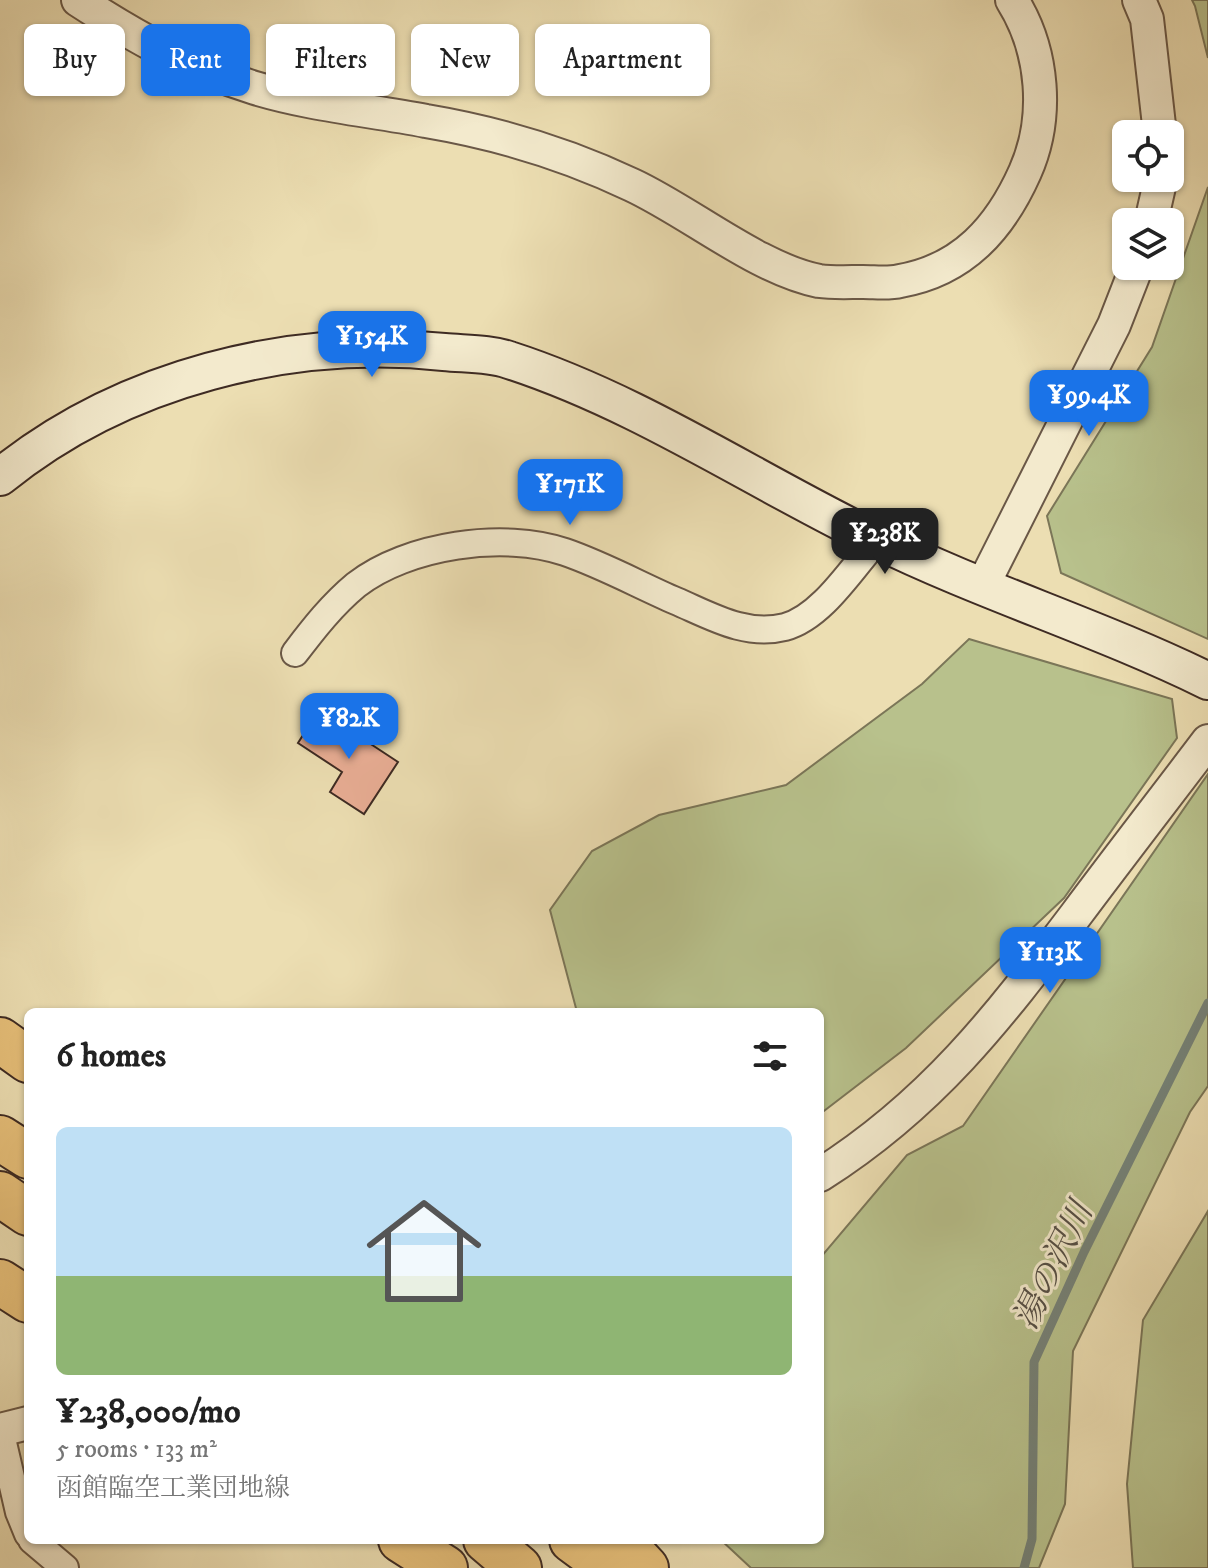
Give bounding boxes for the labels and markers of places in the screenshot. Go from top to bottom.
pin: ¥154K [316,311,428,379]
pin: ¥99.4K [1024,370,1154,438]
pin: ¥171K [514,459,626,527]
pin: ¥238K [829,508,941,576]
pin: ¥82K [302,693,396,761]
pin: ¥113K [994,927,1106,995]

